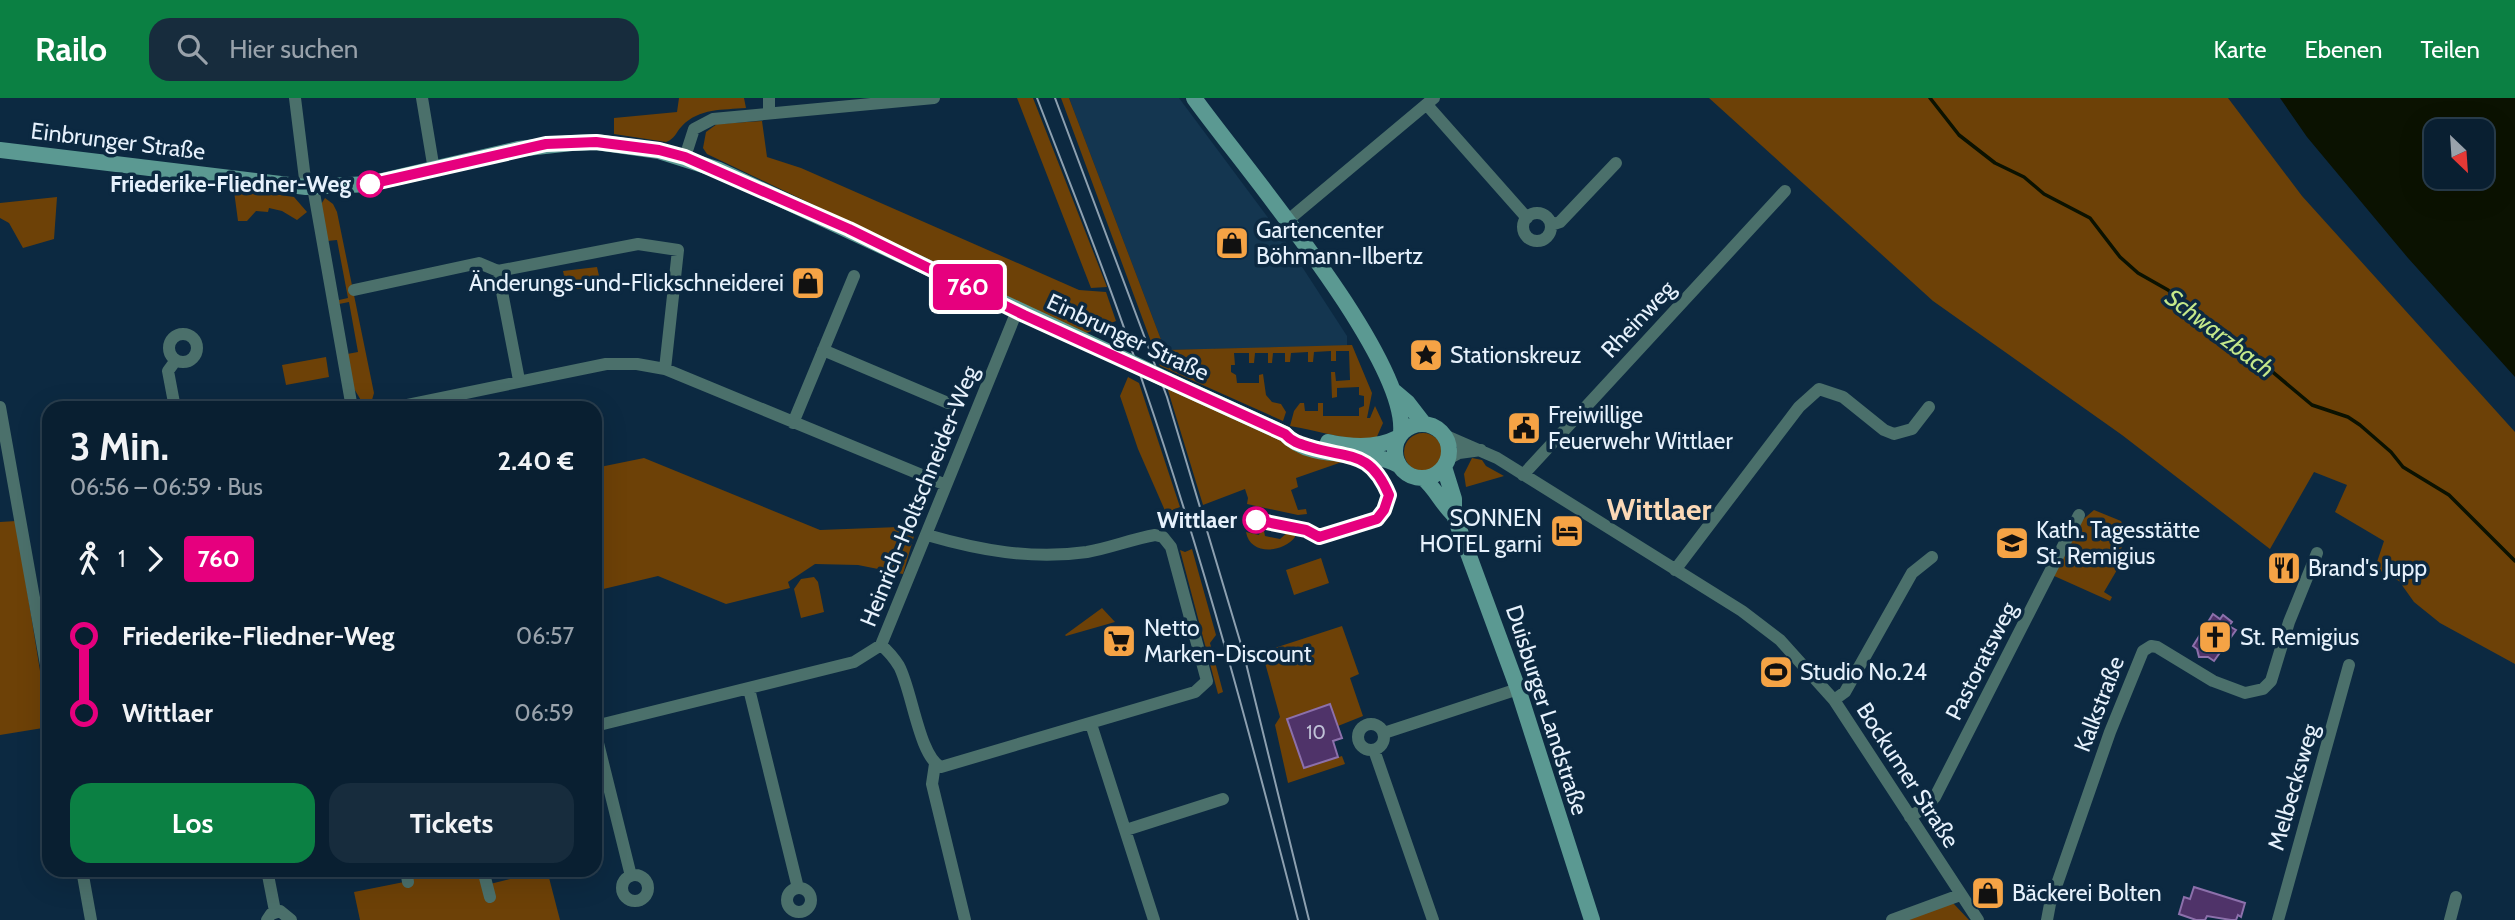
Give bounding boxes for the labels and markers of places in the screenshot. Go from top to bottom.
place label: Friederike-Fliedner-Weg [110,170,351,198]
marker: Friederike-Fliedner-Weg [357,171,383,197]
place label: Gartencenter Böhmann-Ilbertz [1256,216,1423,270]
shop icon: Gartencenter Böhmann-Ilbertz [1213,224,1251,262]
shop icon: Änderungs-und-Flickschneiderei [789,264,827,302]
place label: Änderungs-und-Flickschneiderei [469,269,784,297]
place icon: Stationskreuz [1407,336,1445,374]
place label: Stationskreuz [1450,341,1581,369]
place label: Freiwillige Feuerwehr Wittlaer [1548,401,1733,455]
public building icon: Freiwillige Feuerwehr Wittlaer [1505,409,1543,447]
place label: SONNEN HOTEL garni [1419,504,1542,558]
place label: Wittlaer [1157,506,1237,534]
marker: Wittlaer [1243,507,1269,533]
hotel icon: SONNEN HOTEL garni [1548,512,1586,550]
place label: Kath. Tagesstätte St. Remigius [2036,516,2200,570]
school or university icon: Kath. Tagesstätte St. Remigius [1993,524,2031,562]
restaurant icon: Brand's Jupp [2265,549,2303,587]
place label: Brand's Jupp [2308,554,2427,582]
place label: Netto Marken-Discount [1144,614,1312,668]
church icon: St. Remigius [2196,618,2234,656]
supermarket icon: Netto Marken-Discount [1100,622,1138,660]
place label: St. Remigius [2240,623,2359,651]
sports icon: Studio No.24 [1757,653,1795,691]
place label: Studio No.24 [1800,658,1927,686]
shop icon: Bäckerei Bolten [1969,874,2007,912]
place label: Bäckerei Bolten [2012,879,2162,907]

